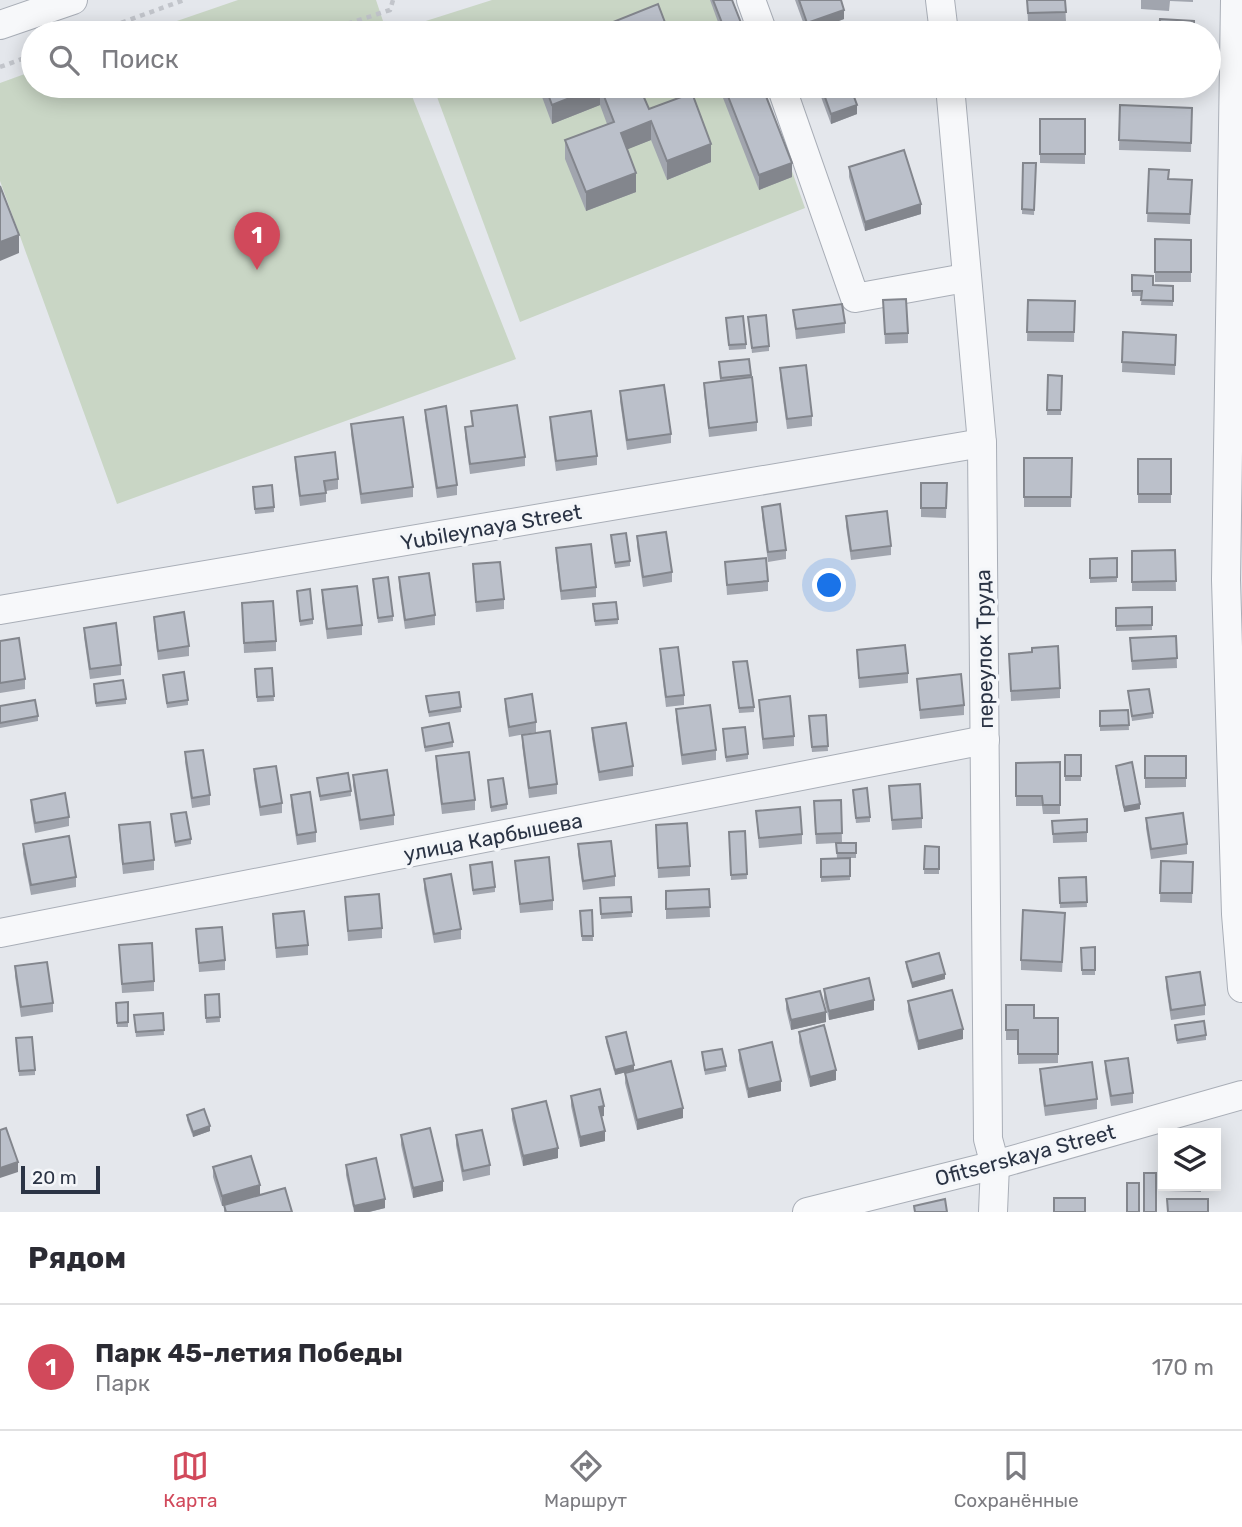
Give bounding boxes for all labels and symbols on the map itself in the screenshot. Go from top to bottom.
pin: 1 [234,212,280,270]
street label: Yubileynaya Street [399,499,583,555]
your location [812,568,846,602]
street label: переулок Труда [970,569,998,729]
street label: улица Карбышева [401,807,585,867]
street label: Ofitserskaya Street [932,1119,1118,1191]
scale bar [21,1163,100,1195]

